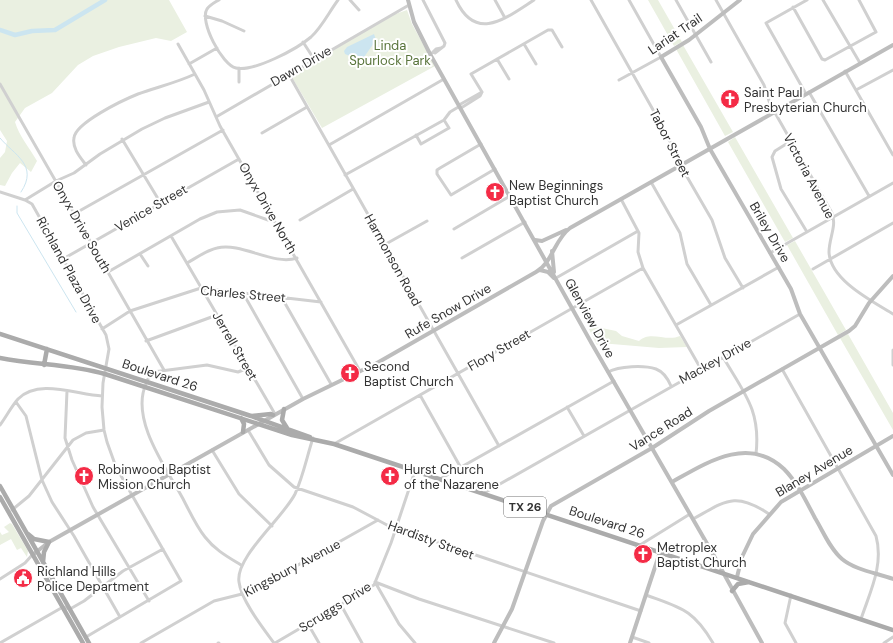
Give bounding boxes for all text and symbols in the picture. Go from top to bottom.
street label: Lariat Trail [645,10,705,58]
park label: Linda Spurlock Park [349,37,431,69]
street label: Dawn Drive [268,42,334,90]
place label: Saint Paul Presbyterian Church [744,84,867,116]
church icon: Saint Paul Presbyterian Church [719,88,741,110]
street label: Tabor Street [646,106,694,180]
street label: Victoria Avenue [779,130,839,222]
street label: Onyx Drive North [235,159,301,257]
place label: New Beginnings Baptist Church [509,177,603,209]
street label: Onyx Drive South [49,178,115,276]
street label: Venice Street [112,180,190,236]
church icon: New Beginnings Baptist Church [484,181,506,203]
street label: Briley Drive [746,199,794,265]
street label: Harmonson Road [361,211,425,309]
street label: Richland Plaza Drive [33,214,105,326]
street label: Glenview Drive [561,275,619,361]
street label: Rufe Snow Drive [402,279,494,343]
street label: Charles Street [200,282,286,306]
street label: Jerrell Street [208,309,262,383]
street label: Flory Street [464,325,534,375]
street label: Mackey Drive [676,334,754,388]
street label: Boulevard 26 [120,355,200,395]
place label: Second Baptist Church [364,358,454,390]
church icon: Second Baptist Church [339,362,361,384]
street label: Vance Road [626,403,696,455]
street label: Blaney Avenue [772,441,856,501]
place label: Robinwood Baptist Mission Church [98,461,211,493]
place label: Hurst Church of the Nazarene [404,461,499,493]
church icon: Robinwood Baptist Mission Church [73,465,95,487]
church icon: Hurst Church of the Nazarene [379,465,401,487]
road number: TX 26 [504,497,546,517]
street label: Boulevard 26 [567,502,647,542]
street label: Hardisty Street [386,517,476,563]
street label: Kingsbury Avenue [241,535,343,601]
place label: Metroplex Baptist Church [657,539,747,571]
church icon: Metroplex Baptist Church [632,543,654,565]
place label: Richland Hills Police Department [37,563,149,595]
public building icon: Richland Hills Police Department [12,567,34,589]
street label: Scruggs Drive [296,578,374,636]

